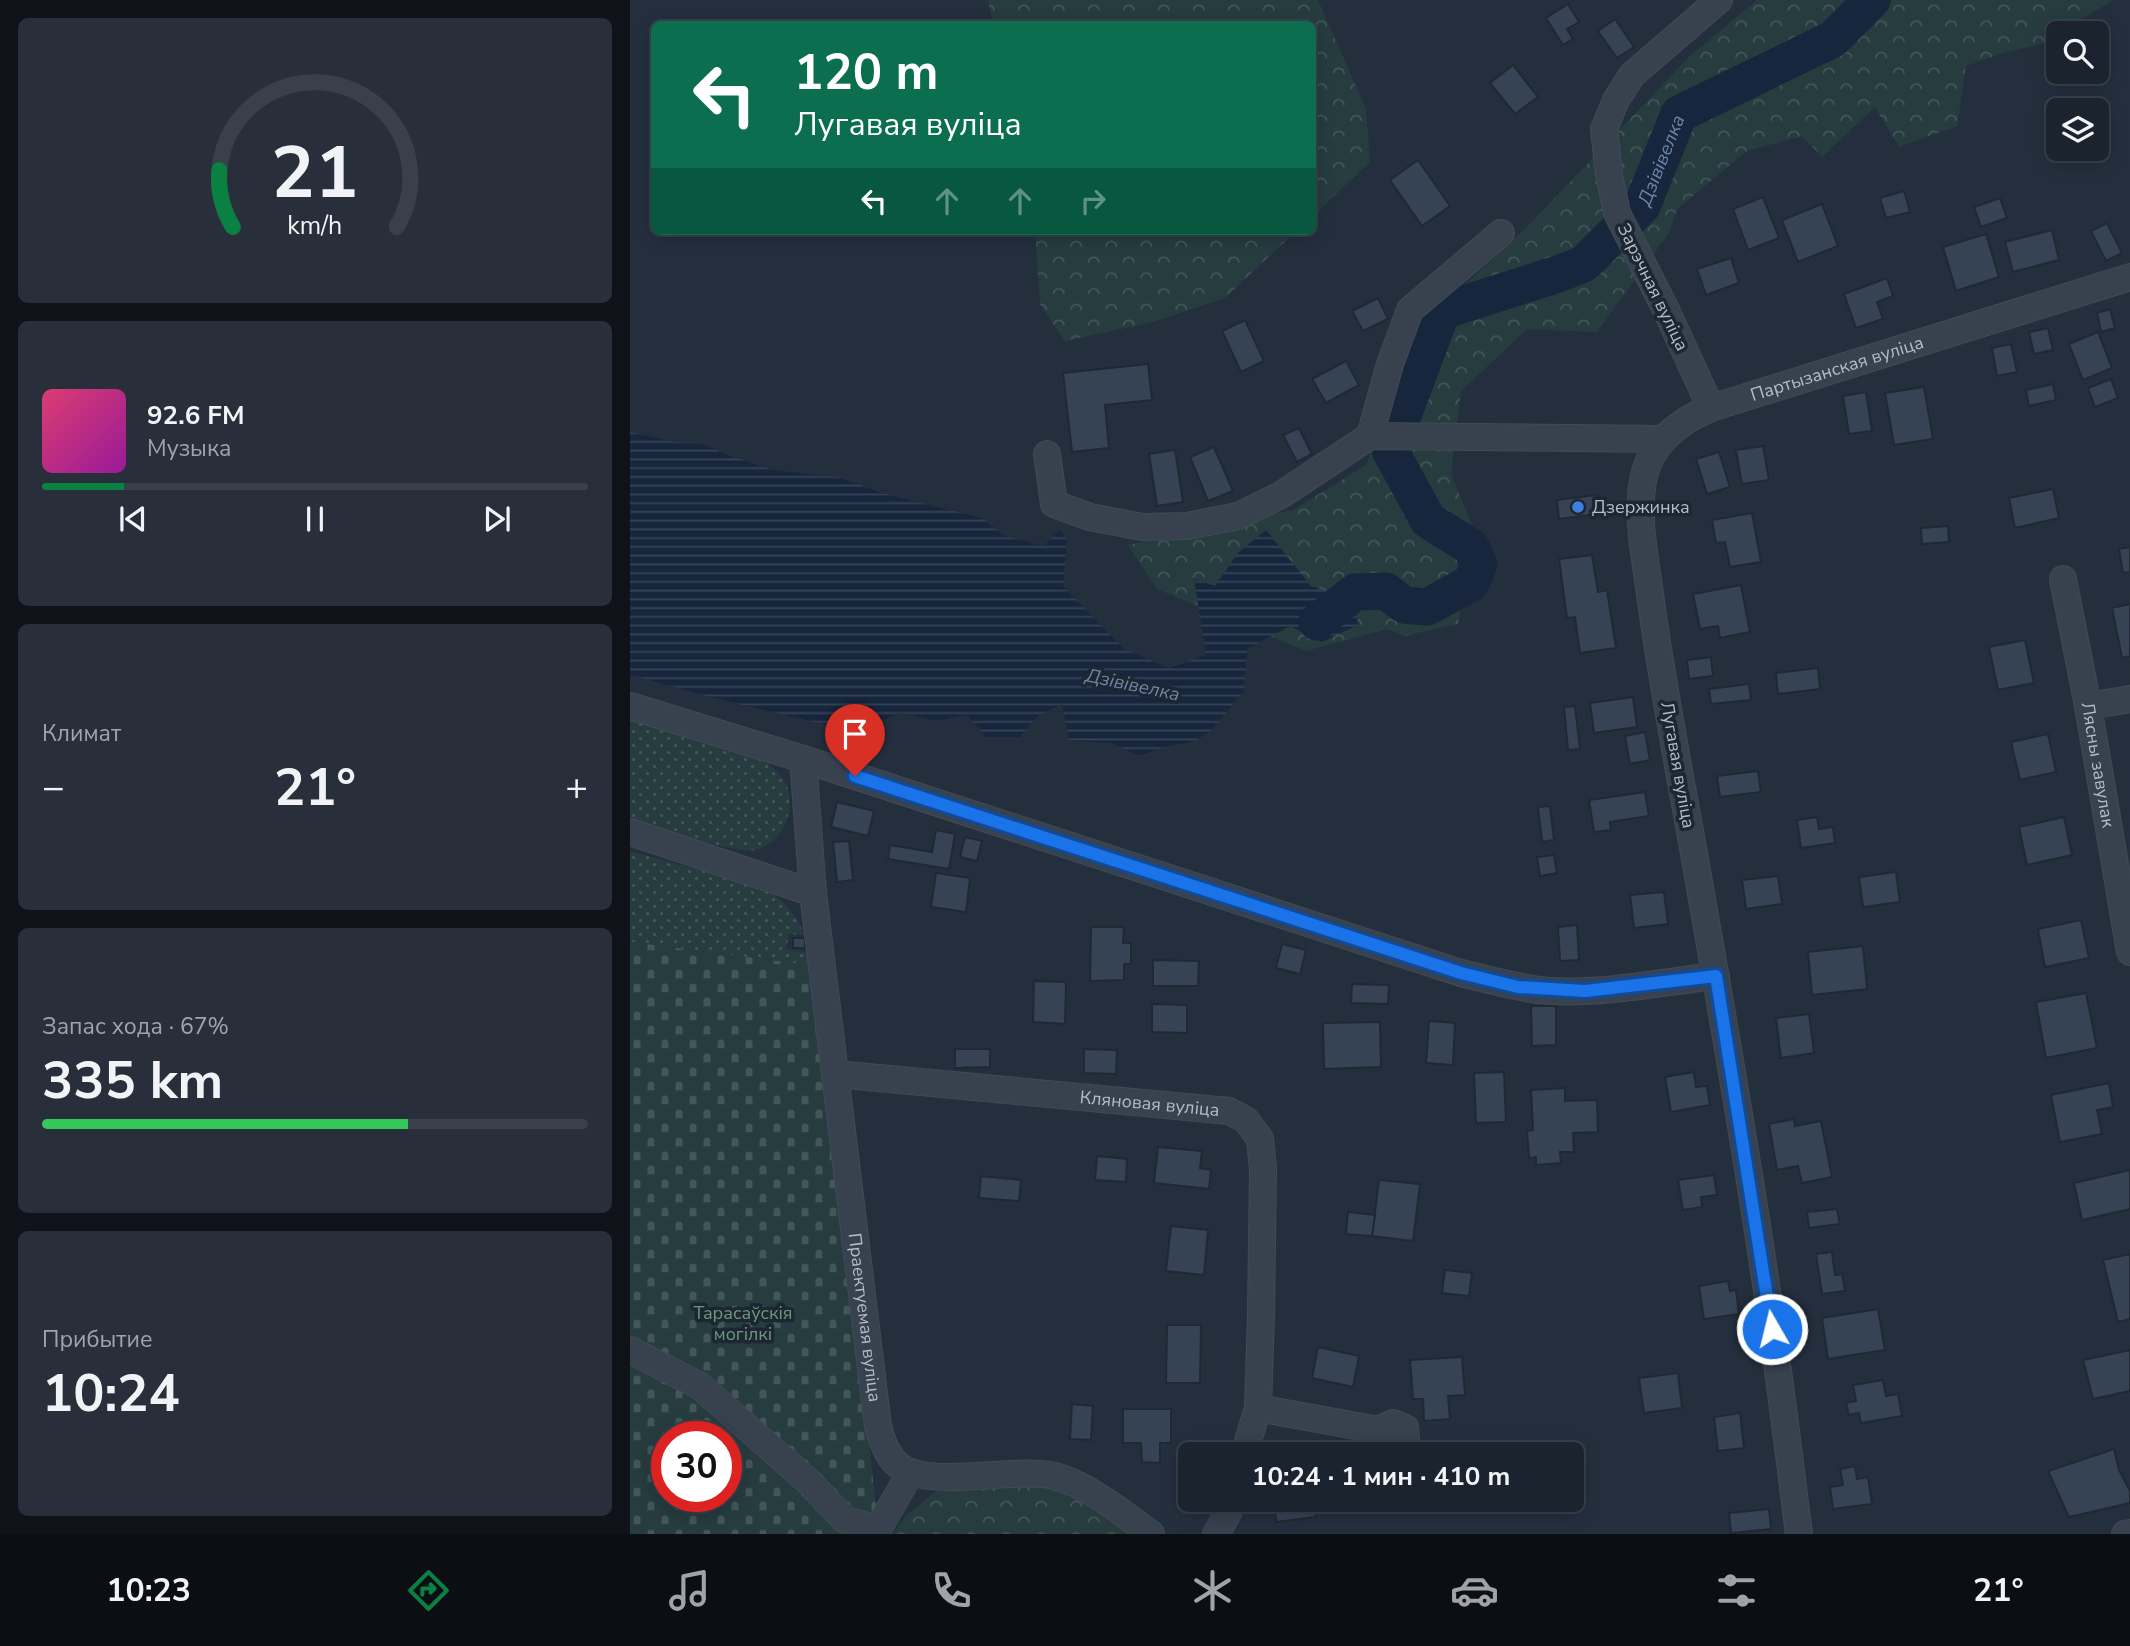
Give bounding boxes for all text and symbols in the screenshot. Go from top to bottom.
map controls [2046,21,2109,161]
button: search [2046,21,2109,84]
text: 120 m [794,39,938,106]
icon: left [679,49,770,140]
button: layers [2046,98,2109,161]
text: Лугавая вуліца [794,103,1022,146]
water label: Дзівівелка [1631,111,1691,210]
text: 21 [271,123,359,223]
icon: left [855,182,893,220]
icon: ahead [928,182,966,220]
icon: ahead [1001,182,1039,220]
icon: right [1074,182,1112,220]
text: km/h [287,208,343,242]
street label: Зарэчная вуліца [1612,219,1694,355]
street label: Партызанская вуліца [1747,330,1927,407]
text: 92.6 FM [147,398,244,433]
text: Музыка [147,433,231,464]
place label: Дзержинка [1592,495,1690,519]
marker: Дзержинка [1570,499,1586,515]
icon: previous [114,500,152,538]
icon: pause [296,500,334,538]
icon: next [478,500,516,538]
water label: Дзівівелка [1082,662,1182,708]
street label: Лугавая вуліца [1655,700,1701,830]
street label: Лясны завулак [2076,700,2121,830]
pin [825,704,885,776]
icon: arrive [836,715,874,753]
text: Климат [42,718,121,749]
text: 21° [274,752,356,823]
text: − [42,762,65,813]
text: + [565,762,588,813]
text: Запас хода · 67% [42,1011,229,1042]
text: 335 km [42,1045,223,1116]
street label: Кляновая вуліца [1079,1085,1221,1122]
street label: Праектуемая вуліца [843,1232,887,1403]
position arrow [1735,1292,1809,1366]
park label: Тарасаўскія могілкі [693,1301,793,1346]
text: Прибытие [42,1324,152,1355]
text: 10:24 [42,1358,180,1429]
speed limit sign: 30 [651,1421,742,1512]
text: 10:24 · 1 мин · 410 m [1252,1459,1510,1494]
icon: directions [404,1566,453,1615]
icon: music [665,1566,714,1615]
icon: phone [927,1566,976,1615]
icon: climate [1188,1566,1237,1615]
icon: car [1450,1566,1499,1615]
icon: filters [1712,1566,1761,1615]
text: 10:23 [106,1569,191,1612]
text: 21° [1973,1569,2024,1612]

